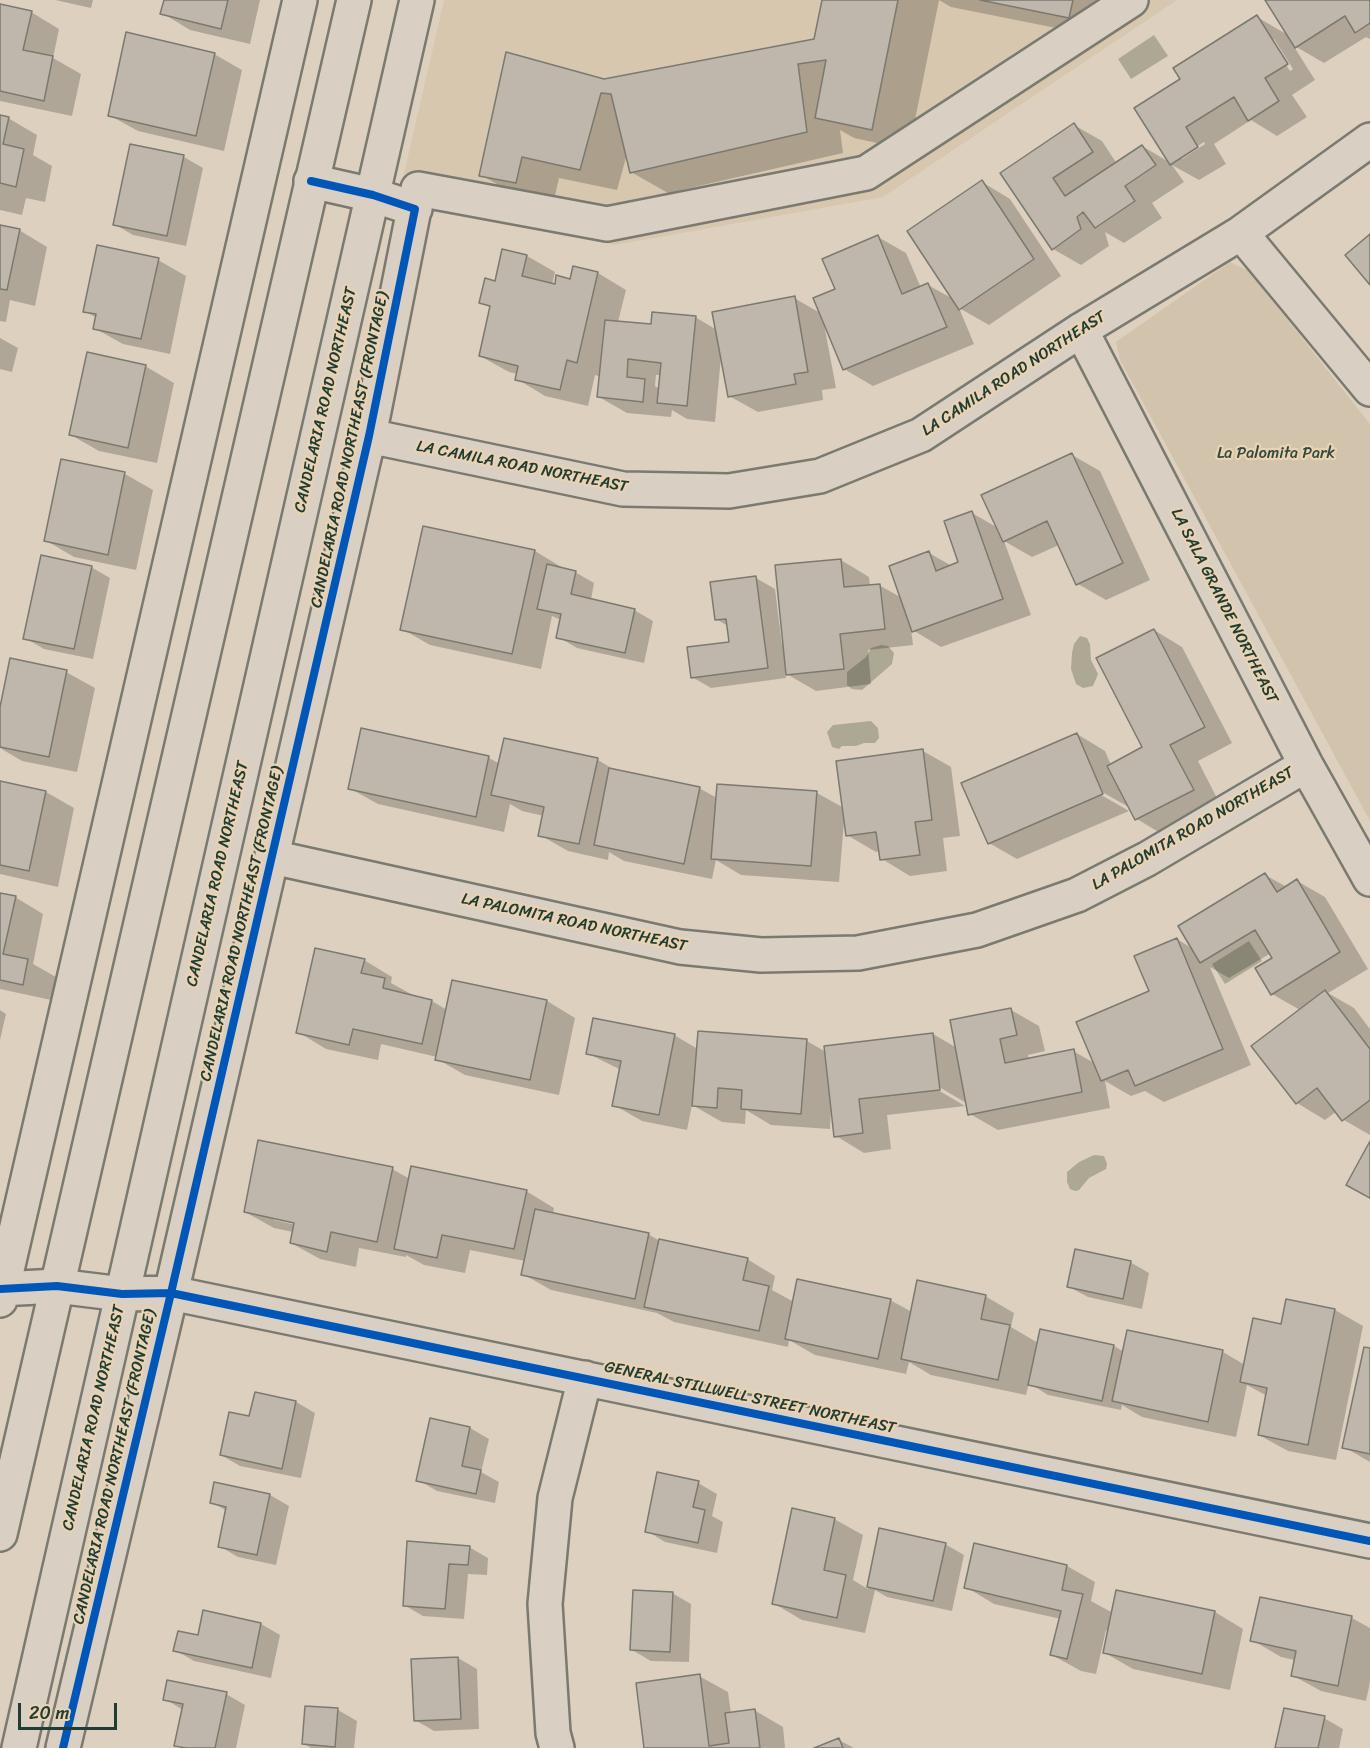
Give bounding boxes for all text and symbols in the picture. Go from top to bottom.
street label: CANDELARIA ROAD NORTHEAST [291,286,361,514]
street label: CANDELARIA ROAD NORTHEAST (FRONTAGE) [307,290,393,610]
street label: LA CAMILA ROAD NORTHEAST [919,307,1109,441]
street label: LA CAMILA ROAD NORTHEAST [415,437,629,497]
park label: La Palomita Park [1217,444,1335,464]
street label: LA SALA GRANDE NORTHEAST [1166,505,1282,707]
street label: CANDELARIA ROAD NORTHEAST [183,760,253,988]
street label: LA PALOMITA ROAD NORTHEAST [1089,763,1297,895]
street label: CANDELARIA ROAD NORTHEAST (FRONTAGE) [196,765,288,1083]
street label: LA PALOMITA ROAD NORTHEAST [460,890,688,956]
street label: CANDELARIA ROAD NORTHEAST [59,1304,129,1532]
street label: CANDELARIA ROAD NORTHEAST (FRONTAGE) [69,1308,161,1626]
street label: GENERAL STILLWELL STREET NORTHEAST [603,1358,897,1438]
scale bar [21,1691,120,1729]
text: 20 m [29,1697,69,1729]

